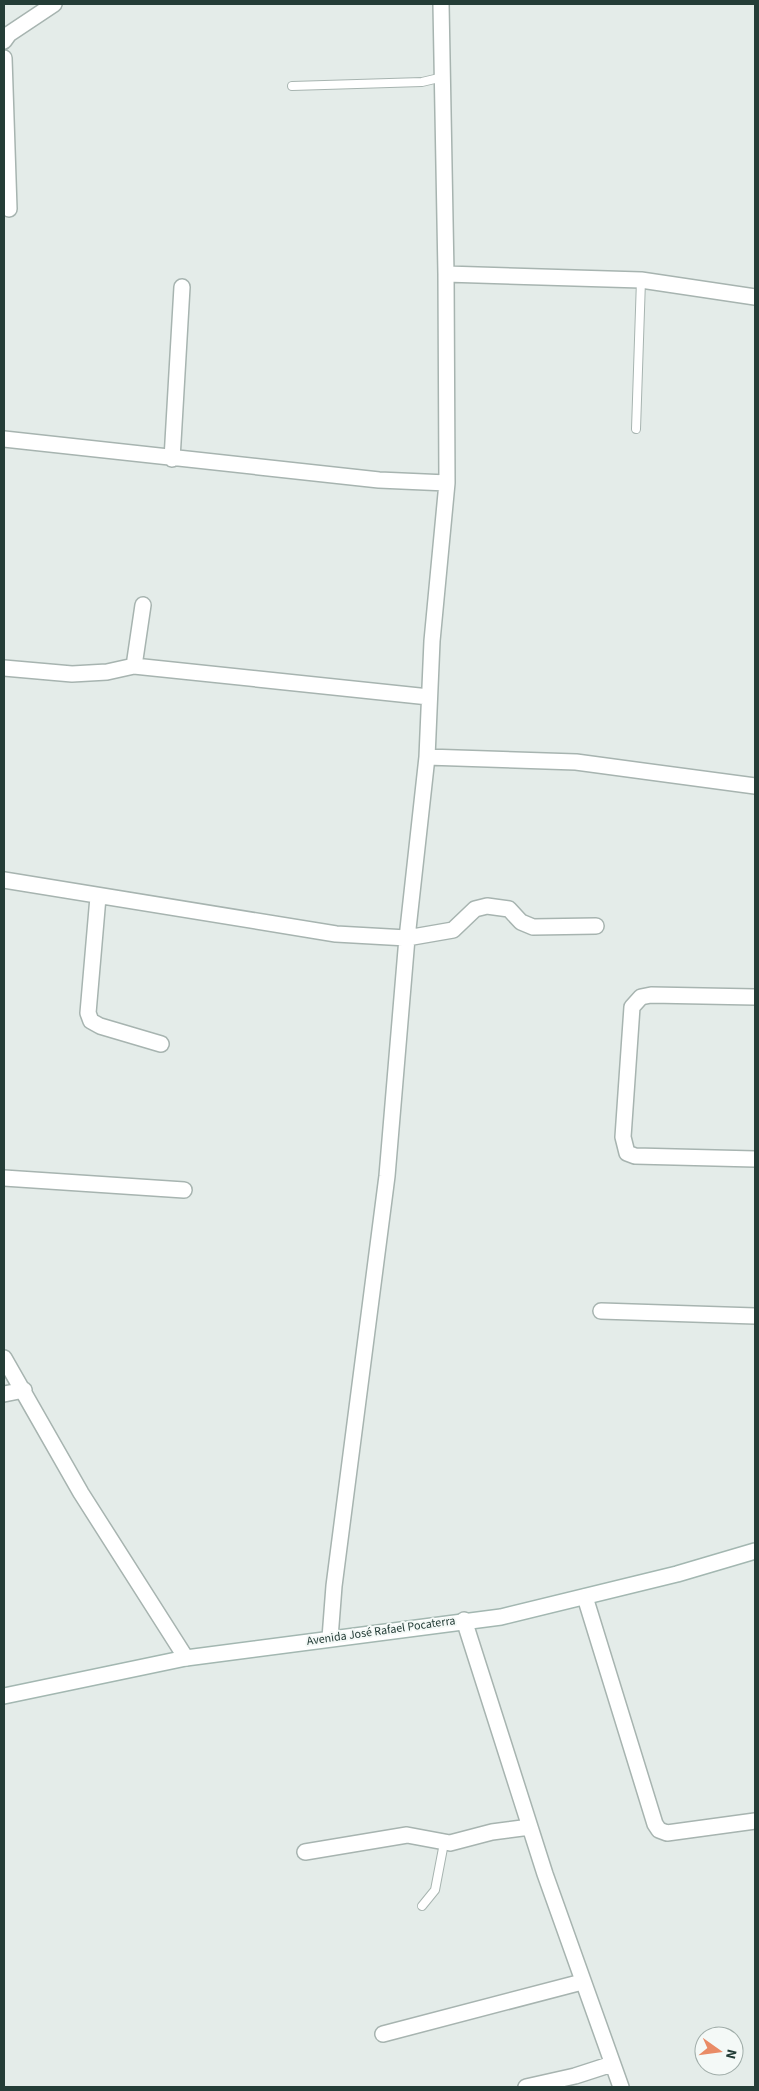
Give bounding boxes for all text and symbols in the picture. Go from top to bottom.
street label: Avenida José Rafael Pocaterra [306,1612,456,1650]
north arrow [694,2026,744,2076]
text: N [720,2047,741,2061]

